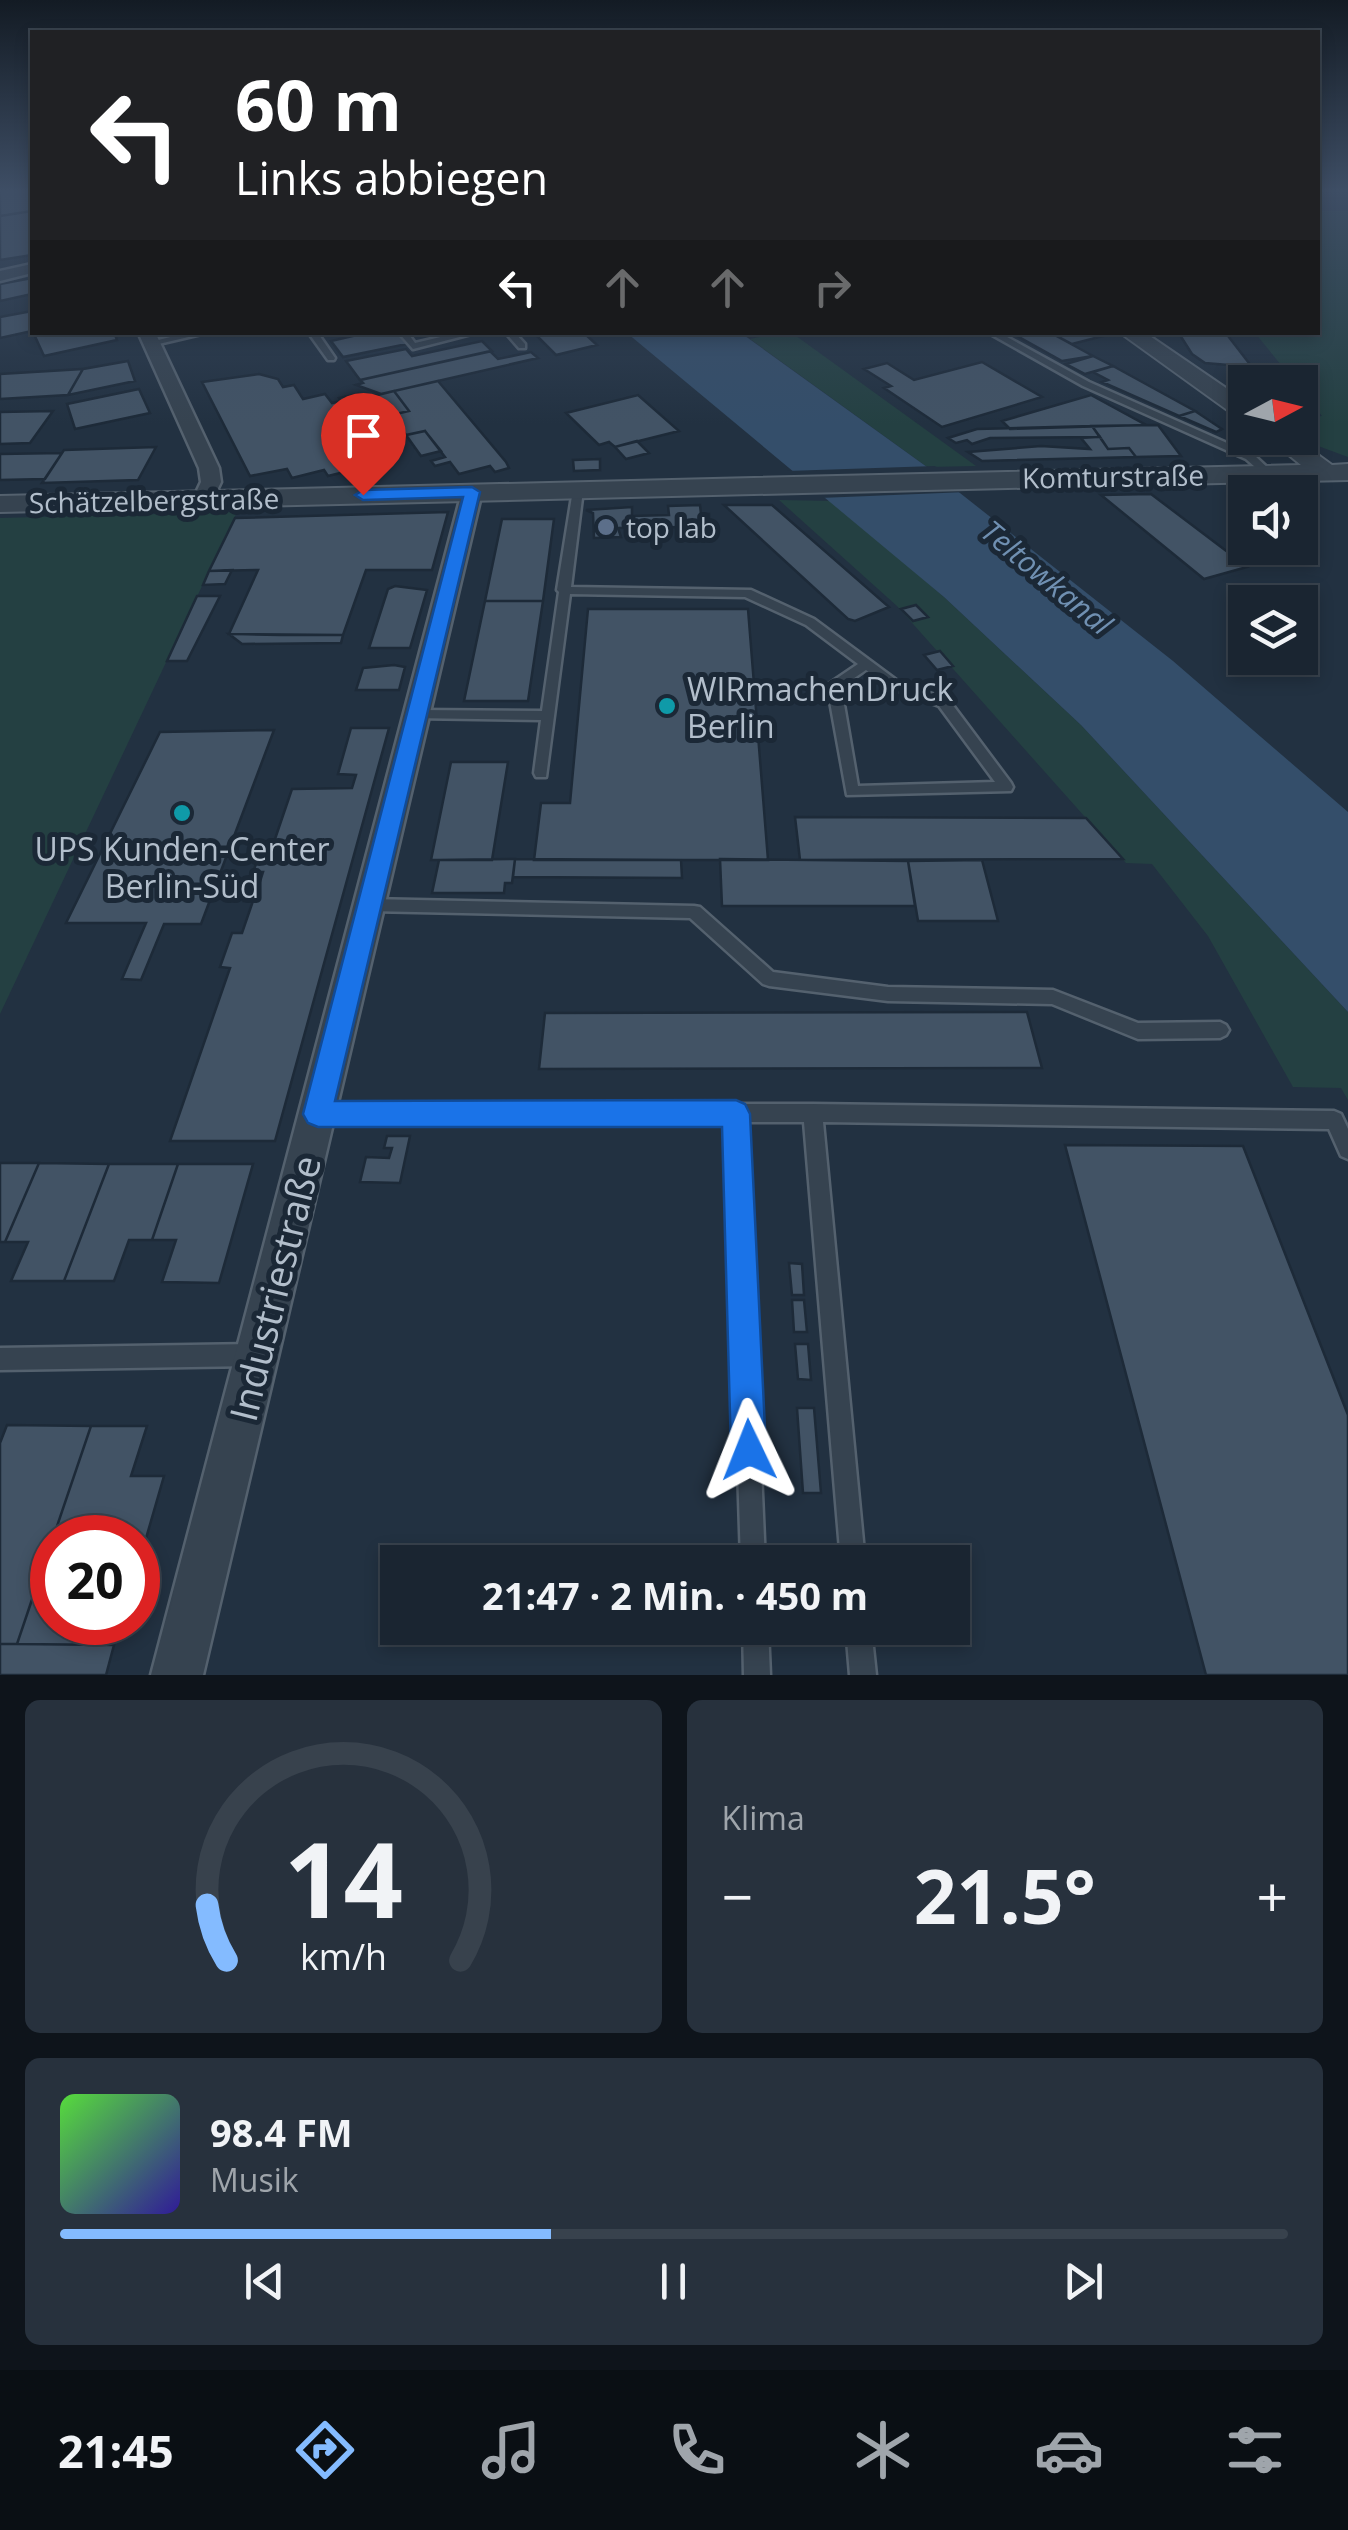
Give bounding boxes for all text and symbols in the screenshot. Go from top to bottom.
text: 60 m [235,56,402,152]
icon: left [70,70,200,200]
text: Links abbiegen [235,147,548,208]
icon: left [490,260,545,315]
icon: ahead [595,260,650,315]
icon: ahead [700,260,755,315]
icon: right [805,260,860,315]
north arrow [1228,365,1318,455]
map controls [1228,365,1318,675]
pin [321,393,406,496]
icon: arrive [336,408,391,463]
street label: Komturstraße [1022,455,1204,497]
button: sound [1228,475,1318,565]
street label: Schätzelbergstraße [28,479,280,521]
place label: top lab [626,508,717,546]
water label: Teltowkanal [973,510,1122,645]
marker: top lab [595,516,617,538]
button: layers [1228,585,1318,675]
place label: WIRmachenDruck Berlin [687,667,953,747]
marker: WIRmachenDruck Berlin [656,695,678,717]
marker: UPS Kunden-Center Berlin-Süd [171,802,193,824]
place label: UPS Kunden-Center Berlin-Süd [35,827,329,907]
street label: Industriestraße [216,1150,332,1426]
position arrow [697,1398,801,1502]
speed limit sign: 20 [30,1515,160,1645]
text: 21:47 · 2 Min. · 450 m [482,1569,868,1621]
text: Klima [722,1796,805,1839]
text: 14 [284,1807,403,1948]
text: 21.5° [914,1844,1096,1946]
text: − [722,1858,753,1933]
text: + [1257,1858,1288,1933]
text: km/h [300,1932,387,1980]
text: 98.4 FM [210,2106,353,2158]
text: Musik [210,2158,299,2201]
icon: previous [237,2254,292,2309]
icon: pause [646,2254,701,2309]
icon: next [1056,2254,1111,2309]
icon: directions [290,2415,360,2485]
icon: music [476,2415,546,2485]
icon: phone [662,2415,732,2485]
icon: climate [848,2415,918,2485]
icon: car [1034,2415,1104,2485]
icon: filters [1220,2415,1290,2485]
text: 21:45 [58,2420,174,2481]

